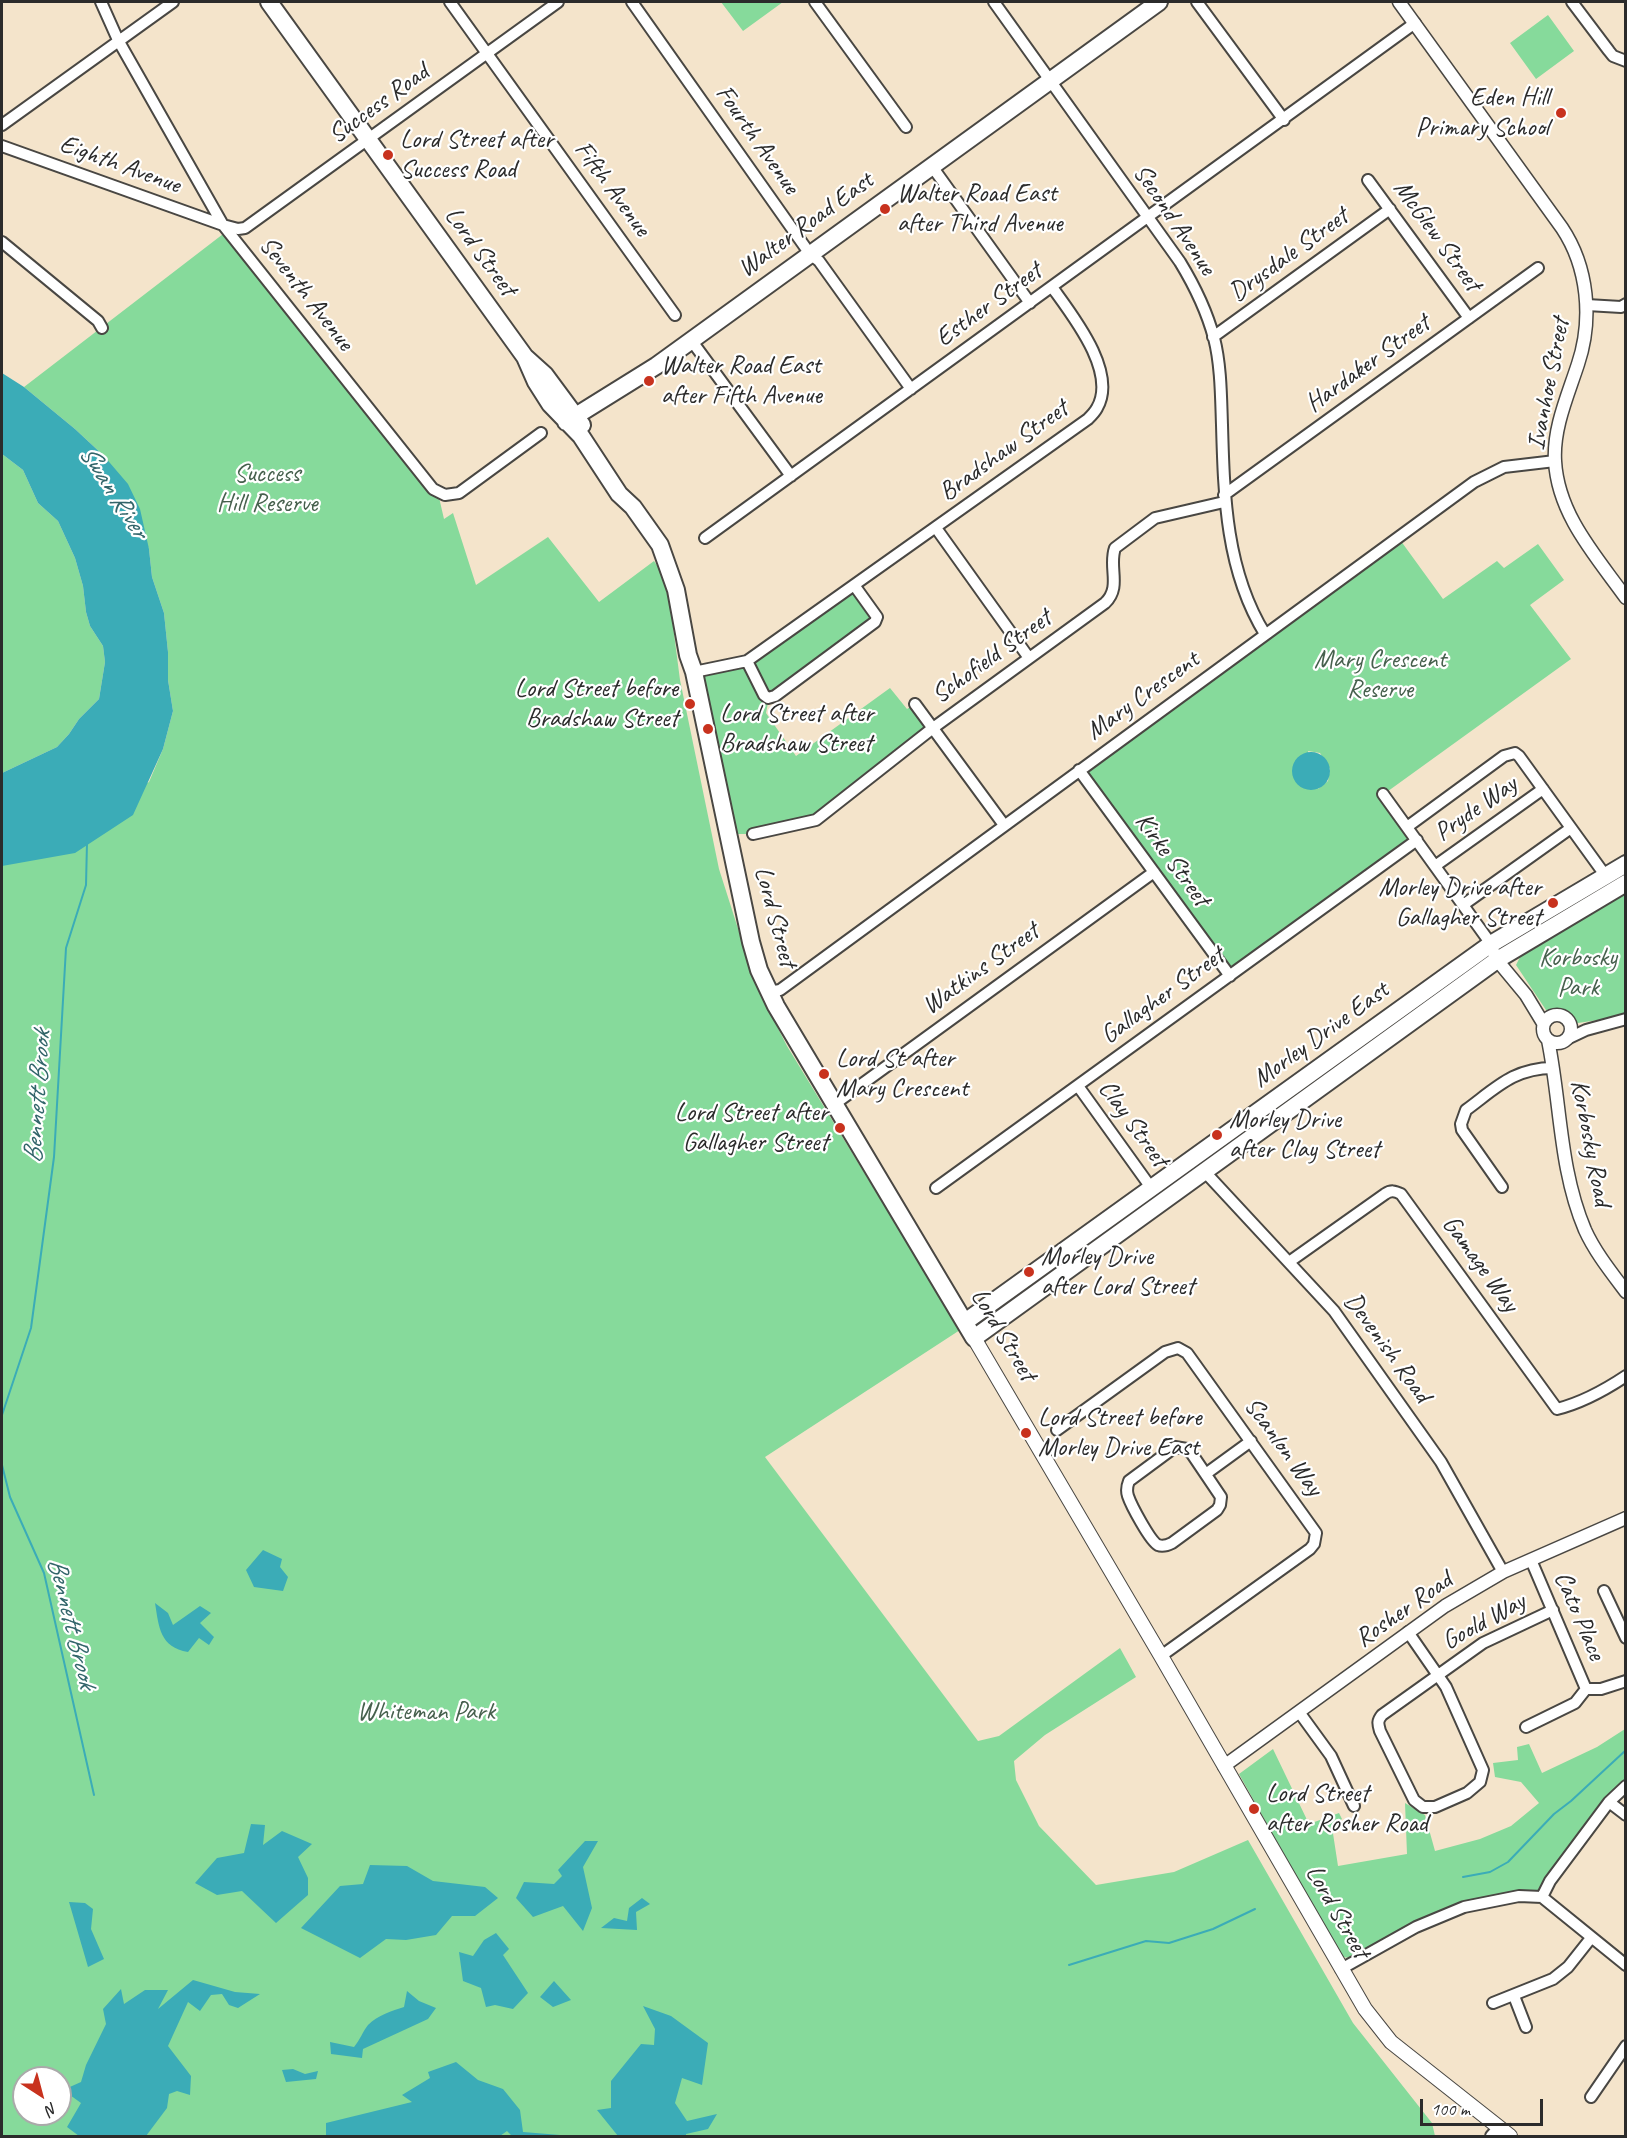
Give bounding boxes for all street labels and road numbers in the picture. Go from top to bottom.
street label: Success Road [323,57,435,151]
street label: Fourth Avenue [708,79,806,201]
street label: Eighth Avenue [55,129,185,201]
street label: Fifth Avenue [567,135,657,243]
street label: Second Avenue [1126,159,1222,281]
street label: Walter Road East [732,165,880,285]
street label: McGlew Street [1386,174,1488,298]
street label: Lord Street [437,201,523,303]
street label: Drysdale Street [1223,201,1355,309]
street label: Seventh Avenue [252,231,360,357]
street label: Esther Street [930,256,1048,354]
street label: Hardaker Street [1300,308,1436,420]
street label: Ivanhoe Street [1521,315,1577,453]
street label: Bradshaw Street [933,394,1075,508]
street label: Schofield Street [926,603,1058,711]
street label: Mary Crescent [1080,645,1206,747]
street label: Pryde Way [1429,769,1523,849]
street label: Kirke Street [1128,807,1216,913]
street label: Lord Street [747,863,803,971]
street label: Watkins Street [917,916,1045,1022]
street label: Gallagher Street [1095,941,1231,1051]
street label: Morley Drive East [1247,975,1395,1095]
street label: Clay Street [1091,1074,1175,1174]
street label: Korbosky Road [1563,1077,1617,1209]
street label: Gamage Way [1435,1210,1525,1318]
street label: Lord Street [963,1283,1043,1387]
street label: Devenish Road [1337,1287,1437,1409]
street label: Scanlon Way [1237,1392,1329,1502]
street label: Rosher Road [1350,1565,1458,1655]
street label: Cato Place [1546,1567,1612,1665]
street label: Goold Way [1437,1586,1531,1658]
street label: Lord Street [1298,1860,1376,1964]

